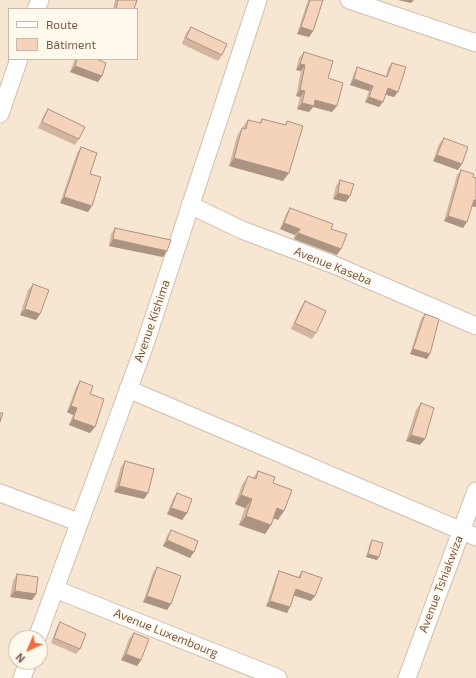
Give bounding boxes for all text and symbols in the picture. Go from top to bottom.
legend [8,8,138,60]
text: Route [46,17,78,31]
text: Bâtiment [46,37,96,51]
street label: Avenue Kaseba [292,244,374,288]
street label: Avenue Kishima [131,278,173,364]
street label: Avenue Tshiakwiza [416,533,466,635]
street label: Avenue Luxembourg [112,606,220,660]
north arrow [8,630,48,670]
text: N [13,651,27,666]

